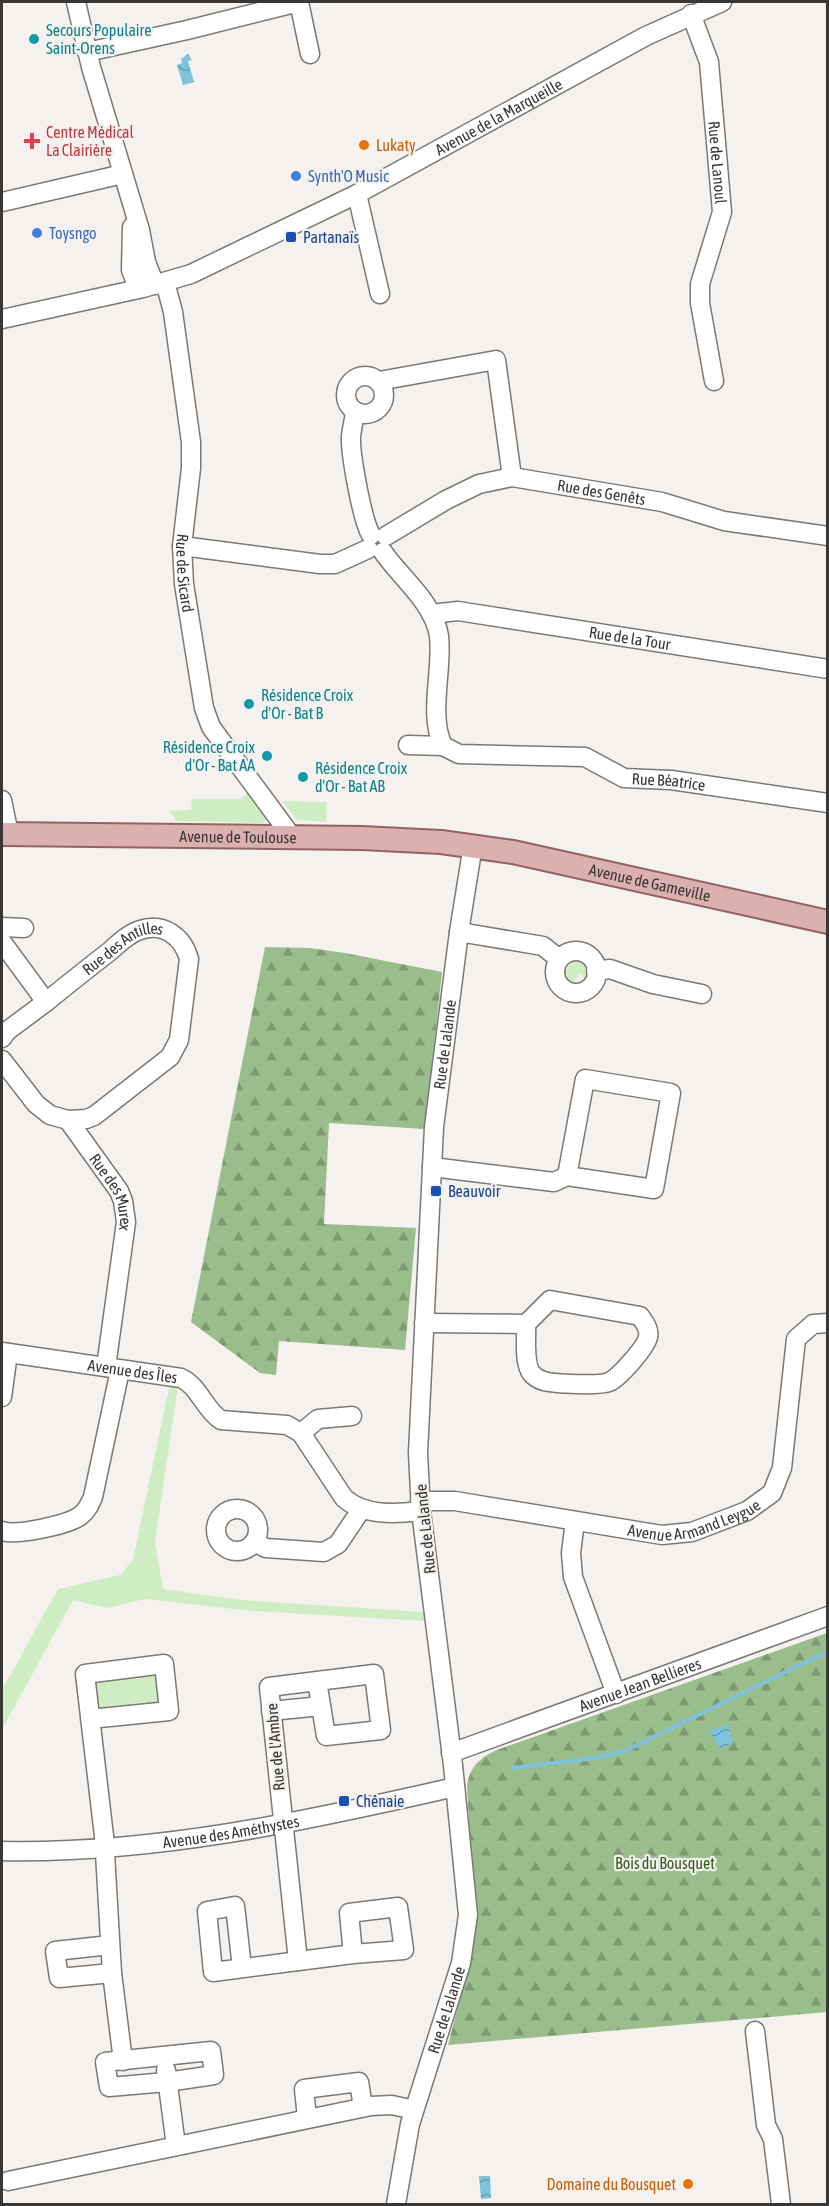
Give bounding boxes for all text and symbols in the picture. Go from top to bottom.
place label: Secours Populaire Saint-Orens [46,21,152,57]
marker: Secours Populaire Saint-Orens [27,32,41,46]
street label: Avenue de la Marqueille [432,75,565,159]
street label: Rue de Lanoul [705,120,730,205]
place label: Centre Médical La Clairière [46,123,135,159]
marker: Centre Médical La Clairière [23,132,41,150]
place label: Lukaty [376,136,416,155]
marker: Lukaty [357,138,371,152]
place label: Synth'O Music [308,167,389,186]
marker: Synth'O Music [289,169,303,183]
place label: Toysngo [49,224,97,243]
marker: Toysngo [30,226,44,240]
place label: Partanaïs [303,228,359,246]
marker: Partanaïs [284,230,298,244]
street label: Rue des Genêts [556,476,647,508]
street label: Rue de Sicard [173,533,197,613]
street label: Rue de la Tour [588,623,672,653]
place label: Résidence Croix d'Or - Bat B [261,686,354,722]
marker: Résidence Croix d'Or - Bat B [242,697,256,711]
place label: Résidence Croix d'Or - Bat AA [163,738,256,774]
marker: Résidence Croix d'Or - Bat AA [260,749,274,763]
place label: Résidence Croix d'Or - Bat AB [315,759,408,795]
street label: Rue Béatrice [632,769,707,794]
marker: Résidence Croix d'Or - Bat AB [296,770,310,784]
street label: Avenue de Toulouse [179,827,297,846]
street label: Avenue de Gameville [587,860,712,905]
street label: Rue des Antilles [79,919,165,978]
street label: Rue de Lalande [430,999,459,1090]
street label: Rue des Murex [86,1150,135,1233]
place label: Beauvoir [448,1182,501,1200]
marker: Beauvoir [429,1184,443,1198]
street label: Avenue des Îles [87,1356,179,1386]
street label: Rue de Lalande [411,1483,439,1575]
street label: Avenue Armand Leygue [627,1496,764,1544]
street label: Avenue Jean Bellieres [577,1654,704,1715]
street label: Rue de l'Ambre [262,1702,288,1792]
place label: Chênaie [356,1792,404,1810]
marker: Chênaie [337,1794,351,1808]
street label: Avenue des Améthystes [162,1812,301,1851]
park label: Bois du Bousquet [615,1854,715,1873]
street label: Rue de Lalande [424,1964,468,2056]
place label: Domaine du Bousquet [546,2175,676,2194]
marker: Domaine du Bousquet [681,2177,695,2191]

